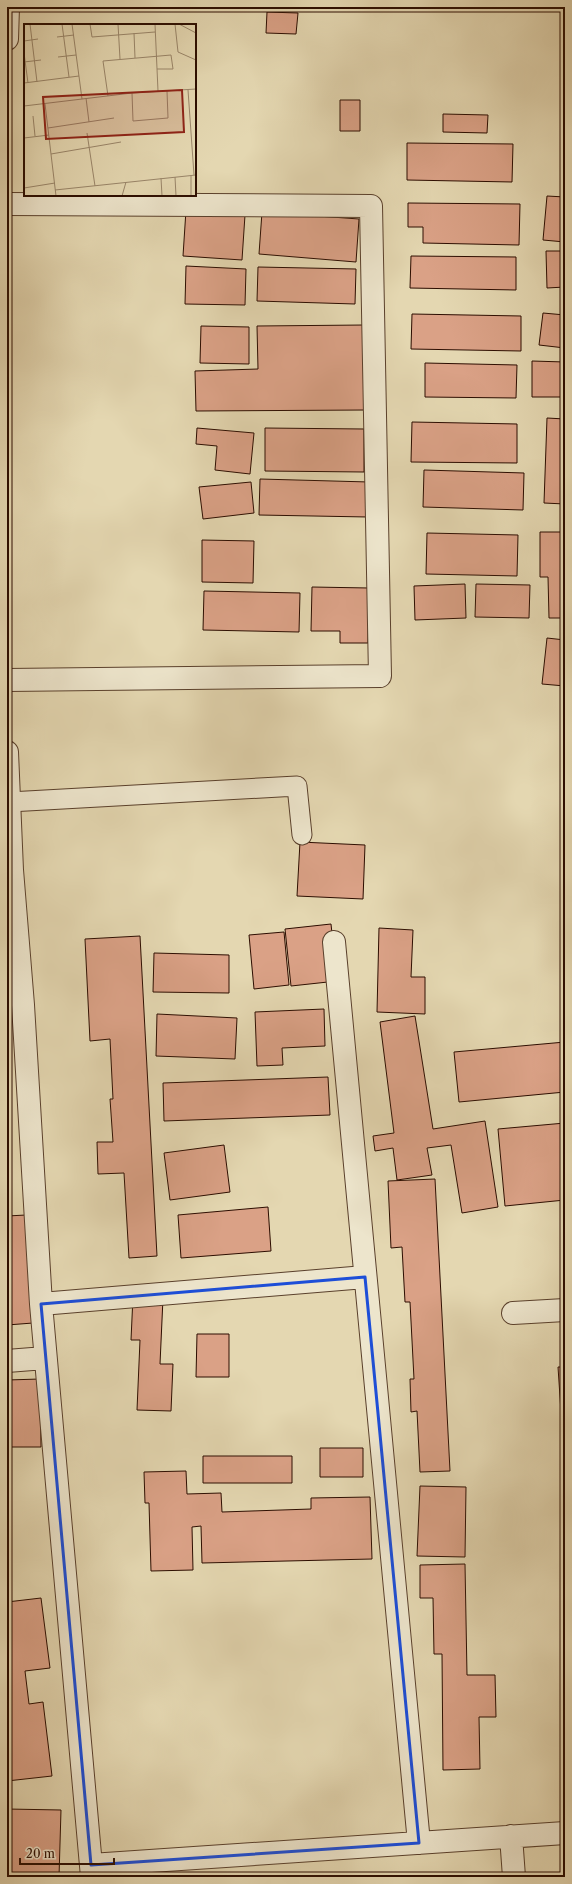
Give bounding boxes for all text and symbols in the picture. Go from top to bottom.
inset map [24,24,196,196]
scale bar [20,1840,114,1866]
text: 20 m [26,1846,55,1861]

